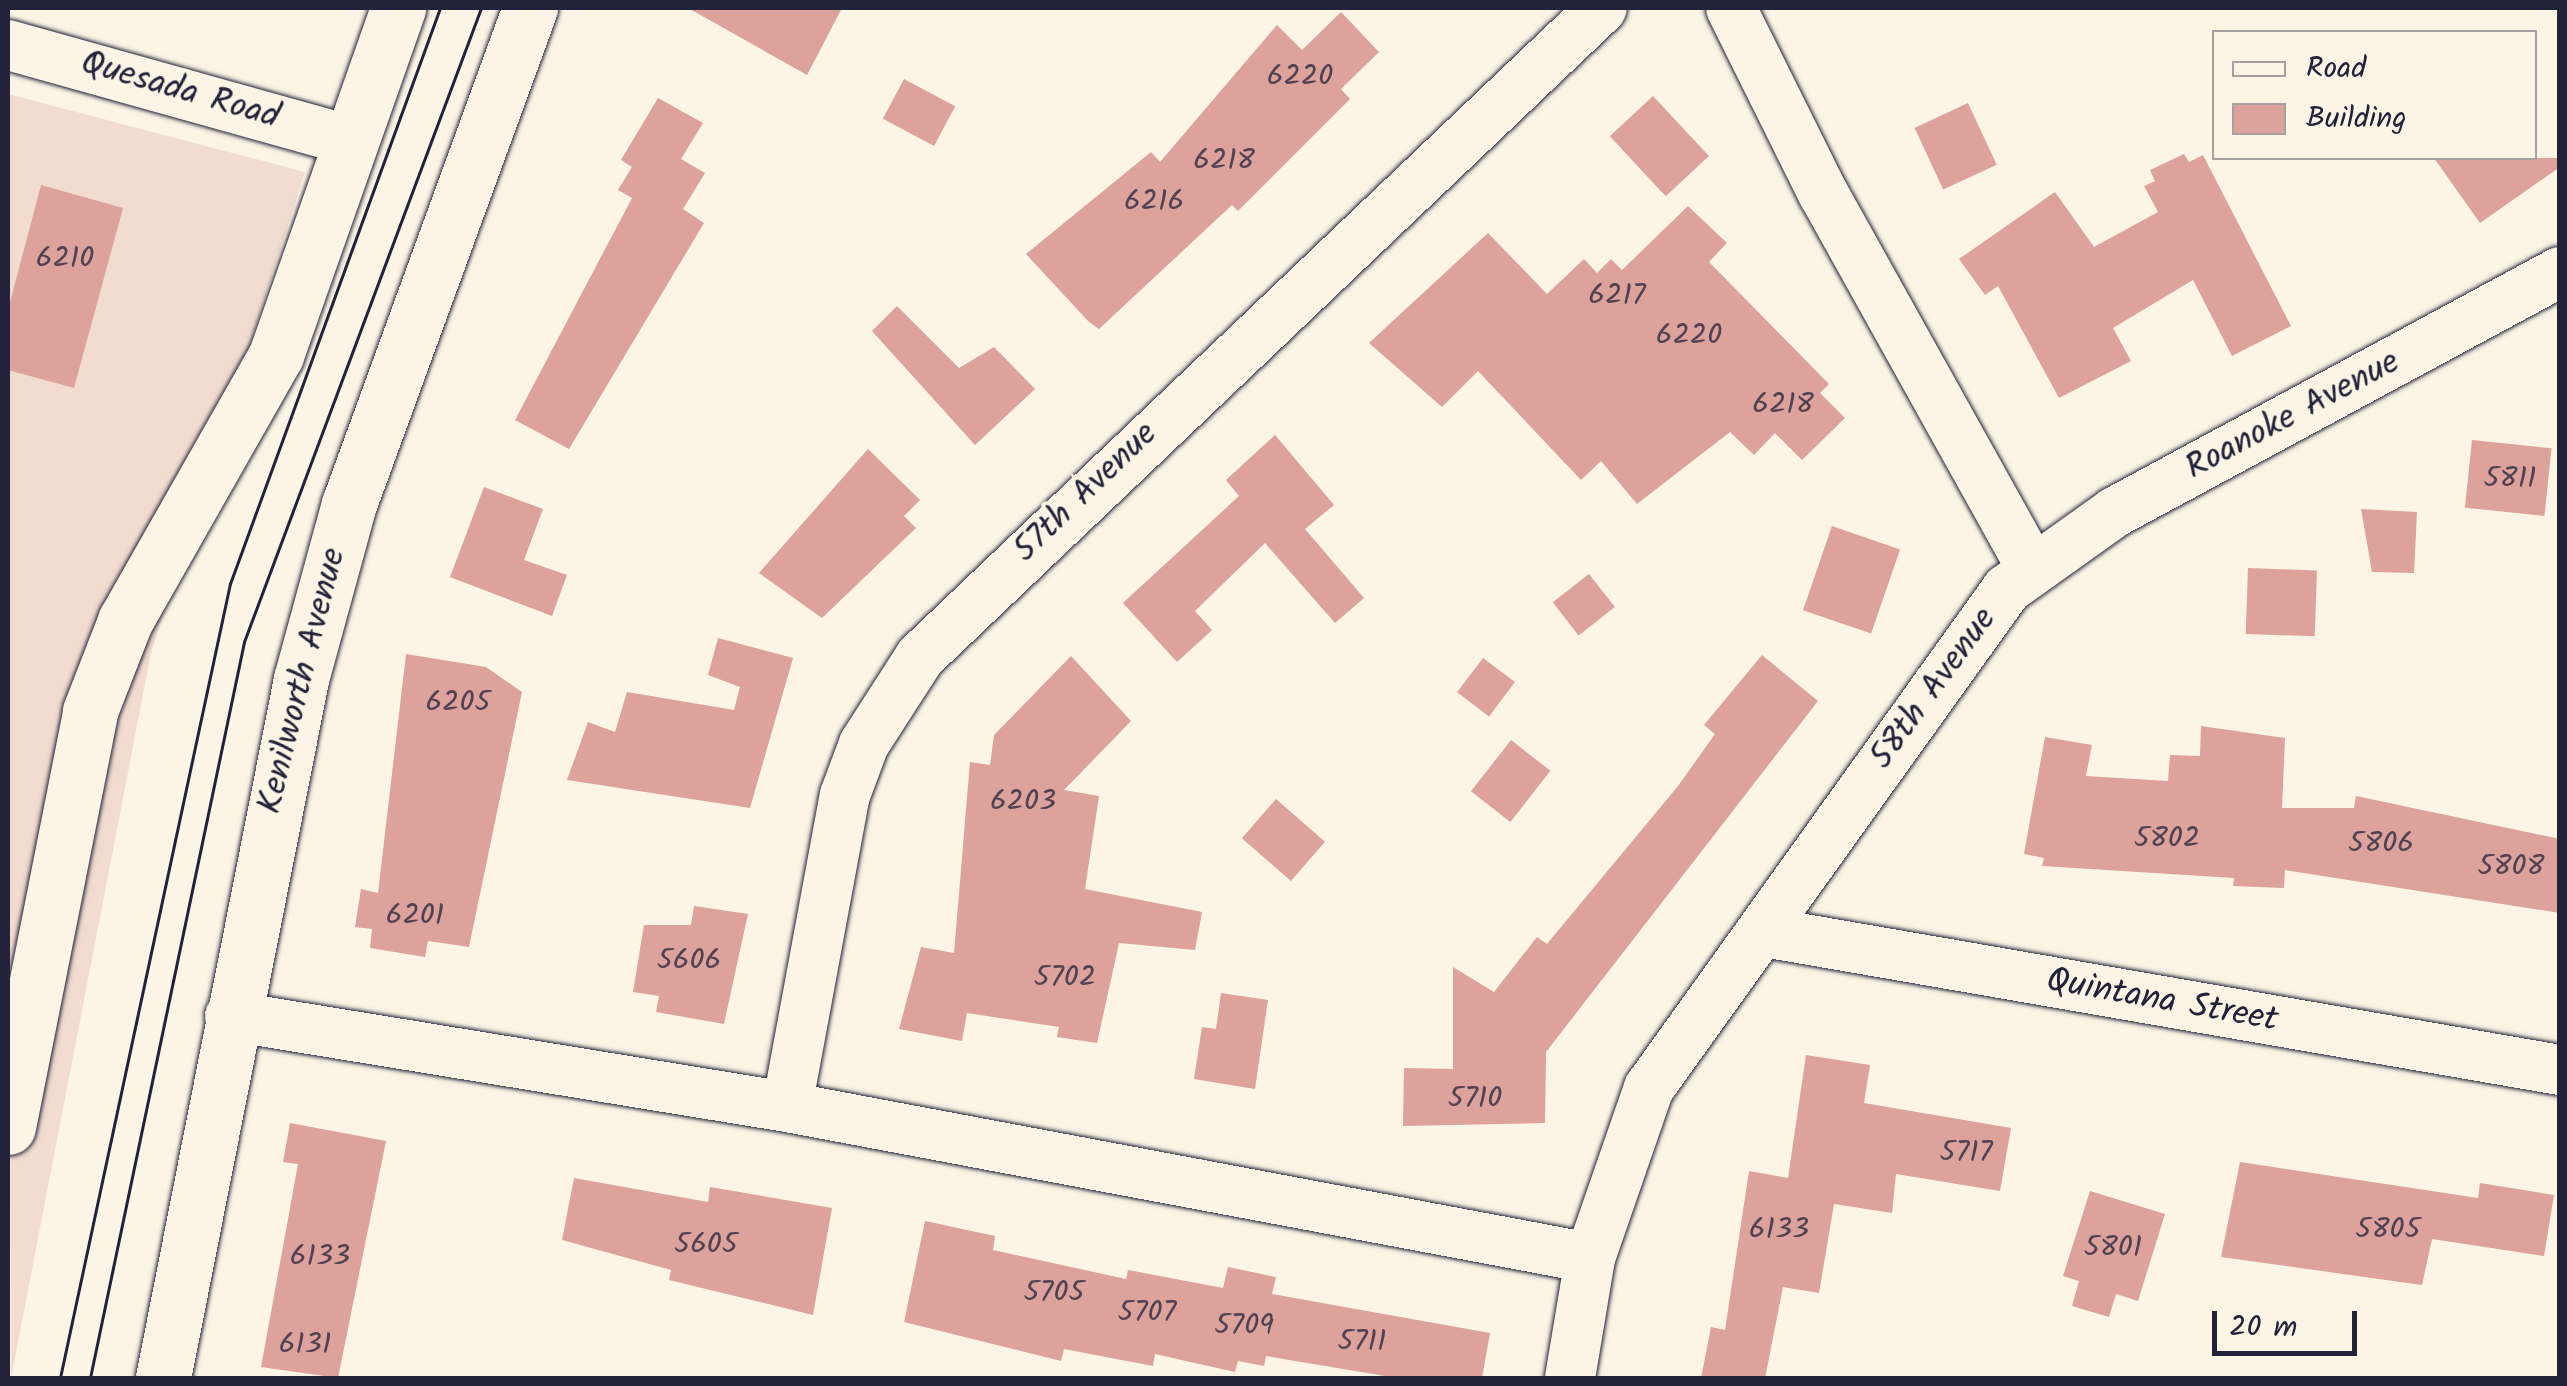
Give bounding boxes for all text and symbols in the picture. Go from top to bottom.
legend [2212,30,2537,160]
street label: Quesada Road [76,43,284,139]
text: Road [2306,45,2366,93]
house number: 6220 [1267,59,1333,95]
text: Building [2306,95,2406,143]
house number: 6218 [1193,143,1255,179]
house number: 6216 [1124,184,1184,220]
house number: 6210 [36,241,94,277]
house number: 6217 [1588,278,1646,314]
house number: 6220 [1656,318,1722,354]
street label: Roanoke Avenue [2179,342,2407,490]
house number: 6218 [1752,387,1814,423]
street label: 57th Avenue [1005,414,1167,572]
house number: 5811 [2483,461,2537,497]
street label: Kenilworth Avenue [250,544,356,818]
street label: 58th Avenue [1861,600,2007,778]
house number: 6205 [425,685,491,721]
house number: 6203 [990,784,1056,820]
house number: 5802 [2134,821,2200,857]
house number: 5806 [2348,826,2414,862]
house number: 5808 [2477,849,2545,885]
house number: 6201 [386,898,444,934]
house number: 5606 [657,943,721,979]
house number: 5702 [1034,960,1096,996]
street label: Quintana Street [2043,960,2281,1042]
house number: 5710 [1448,1081,1502,1117]
house number: 5717 [1939,1135,1993,1171]
house number: 6133 [1749,1212,1809,1248]
house number: 5805 [2355,1212,2421,1248]
house number: 5605 [674,1227,738,1263]
house number: 5801 [2084,1230,2142,1266]
house number: 6133 [290,1239,350,1275]
house number: 5705 [1023,1275,1085,1311]
scale bar [2217,1291,2362,1353]
house number: 5707 [1118,1295,1176,1331]
text: 20 m [2229,1304,2297,1352]
house number: 5709 [1214,1308,1274,1344]
house number: 5711 [1338,1324,1386,1360]
house number: 6131 [279,1327,331,1363]

